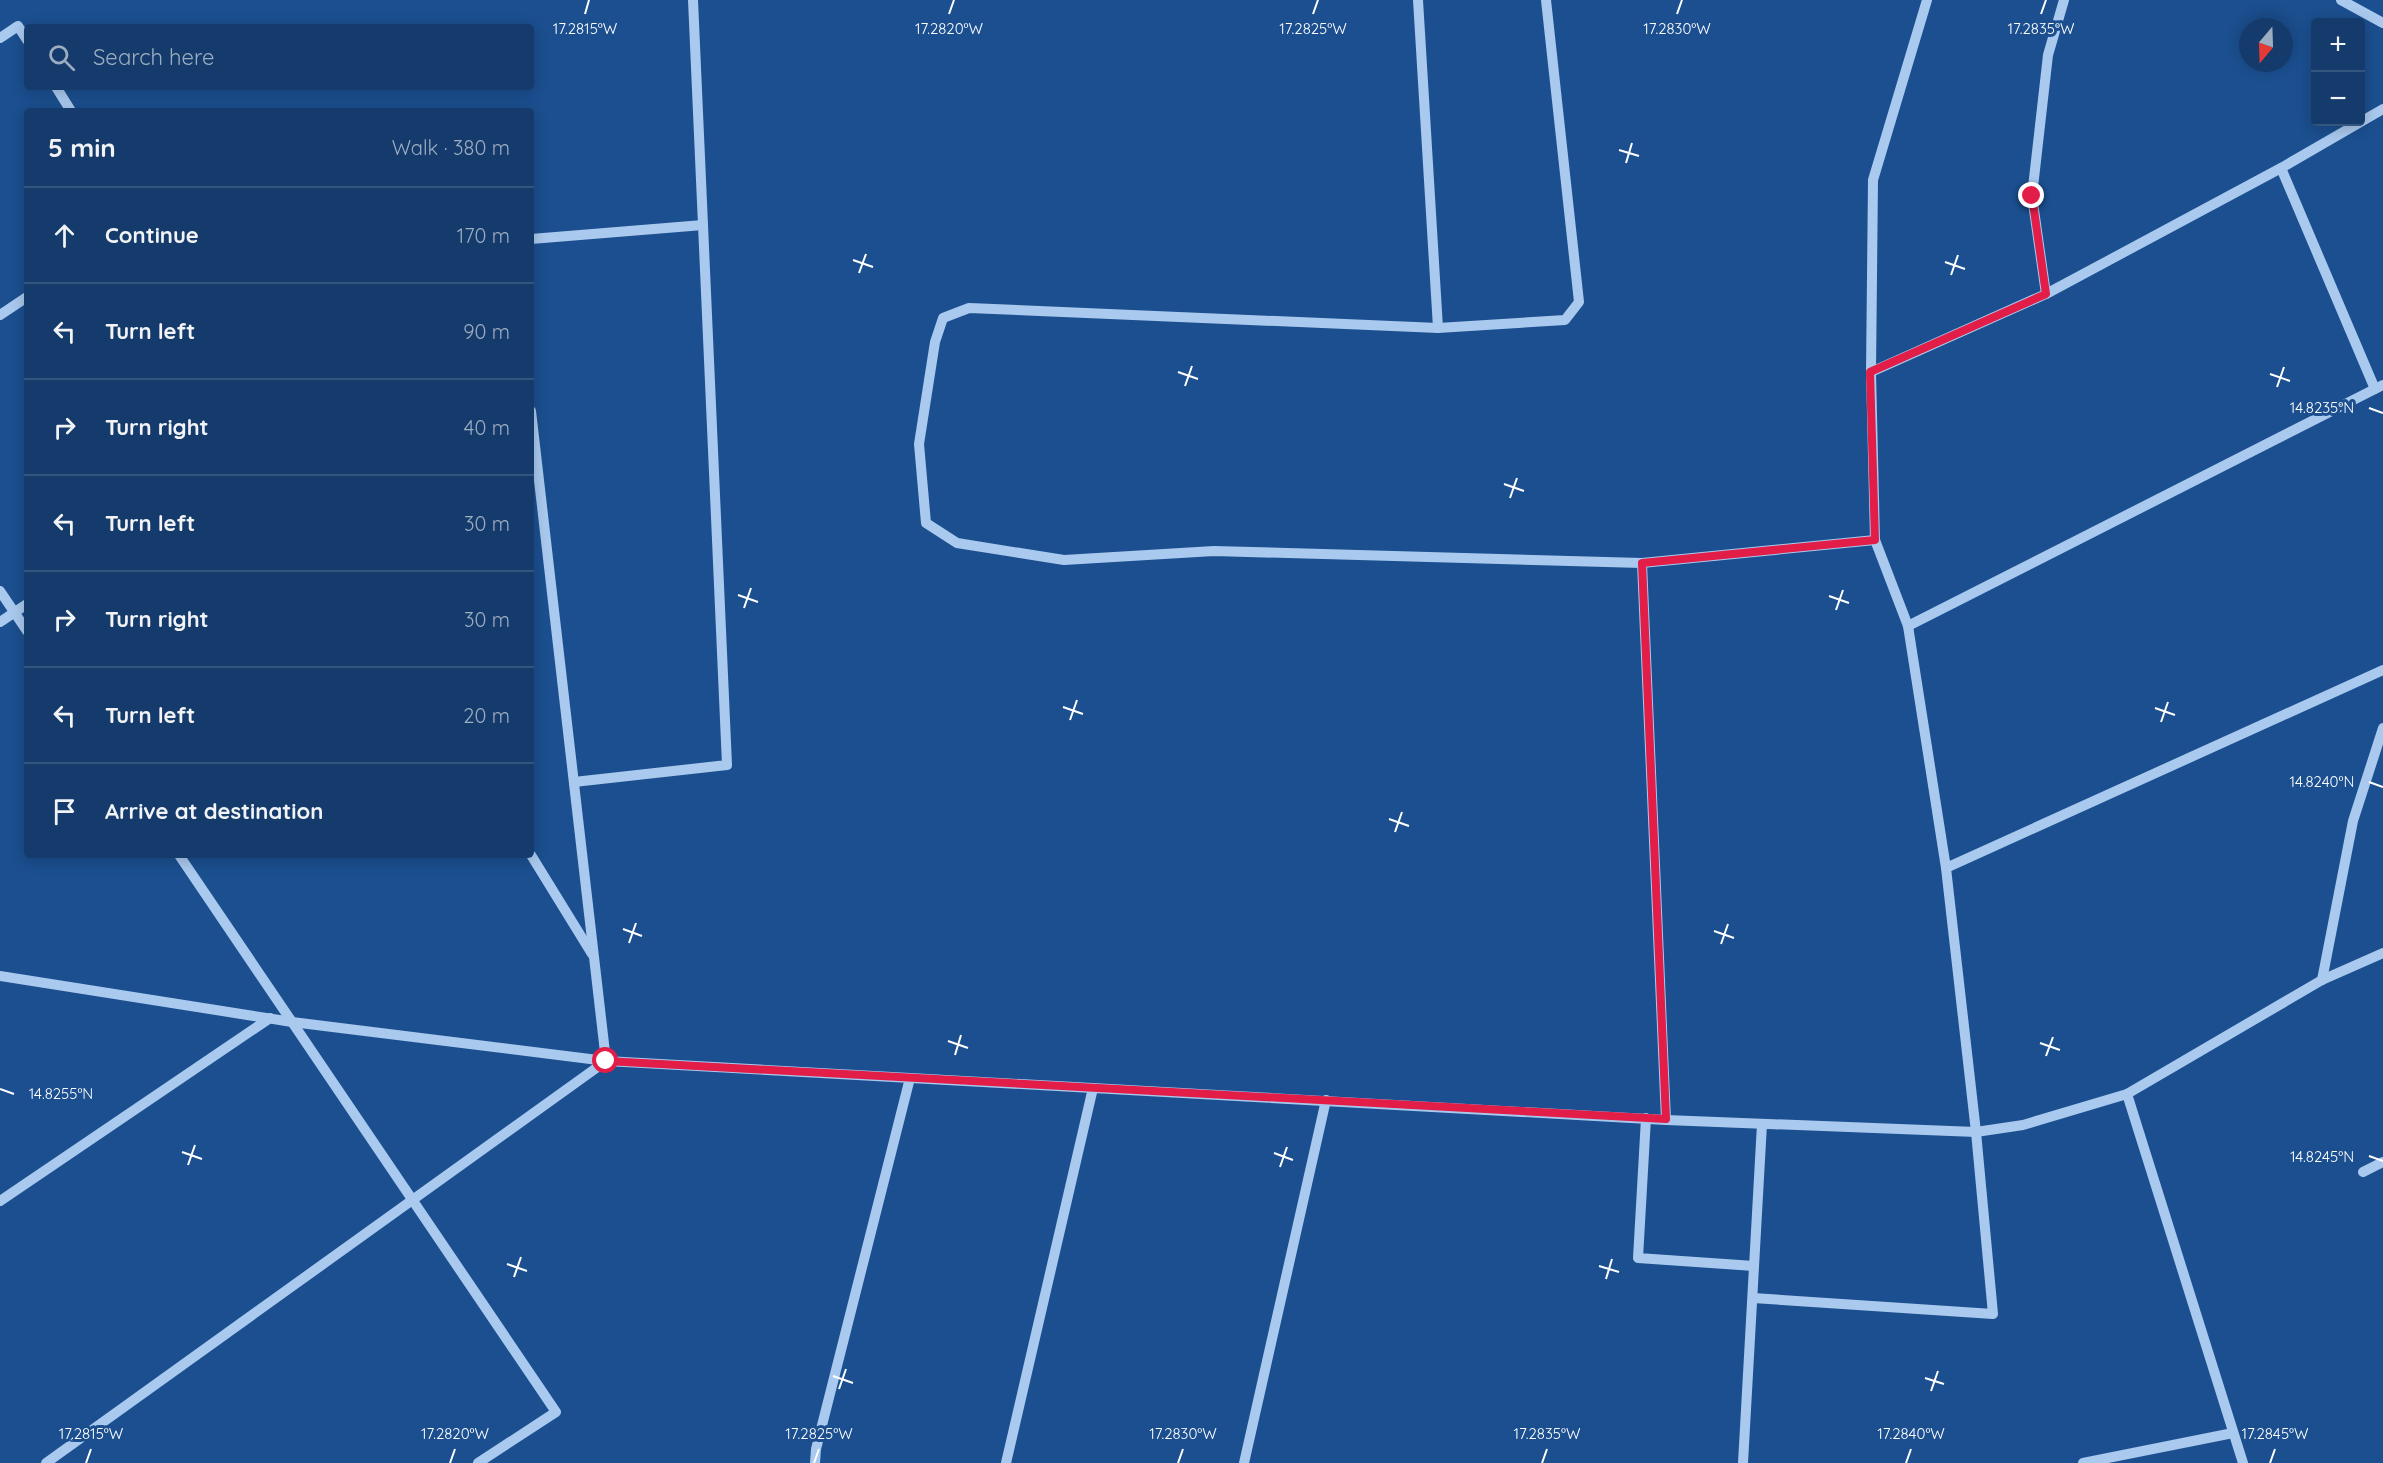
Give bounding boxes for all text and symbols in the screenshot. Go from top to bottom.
north arrow [2239,18,2293,72]
map controls [2311,18,2365,126]
button: + [2311,18,2365,72]
text: 17.2815°W [553,19,618,38]
text: 17.2820°W [915,19,984,38]
text: 17.2825°W [1279,19,1347,38]
text: 17.2830°W [1643,19,1711,38]
text: 17.2835°W [2008,19,2075,38]
search box [24,24,534,90]
icon: search [45,41,78,74]
text: Search here [93,43,214,71]
button: − [2311,72,2365,126]
text: 5 min [48,131,116,164]
text: Walk · 380 m [392,135,510,160]
route end [2018,182,2044,208]
icon: ahead [48,219,81,252]
text: Continue [105,221,199,249]
text: 170 m [457,223,510,248]
icon: left [48,315,81,348]
text: Turn left [105,317,195,345]
text: 90 m [463,319,510,344]
text: 14.8235°N [2290,398,2354,417]
icon: right [48,411,81,444]
text: Turn right [105,413,209,441]
text: 40 m [464,415,510,440]
icon: left [48,507,81,540]
text: Turn left [105,509,195,537]
text: 30 m [464,511,510,536]
icon: right [48,603,81,636]
text: Turn right [105,605,209,633]
text: 30 m [464,607,510,632]
icon: left [48,699,81,732]
text: Turn left [105,701,195,729]
text: 20 m [463,703,510,728]
text: 14.8240°N [2290,772,2354,791]
icon: arrive [48,795,81,828]
text: Arrive at destination [105,797,323,825]
route start [592,1047,618,1073]
text: 14.8255°N [29,1084,93,1103]
text: 14.8245°N [2290,1147,2354,1166]
text: 17.2815°W [59,1424,124,1443]
text: 17.2820°W [421,1424,490,1443]
text: 17.2825°W [785,1424,853,1443]
text: 17.2830°W [1149,1424,1217,1443]
text: 17.2835°W [1514,1424,1581,1443]
text: 17.2840°W [1877,1424,1945,1443]
text: 17.2845°W [2241,1424,2309,1443]

